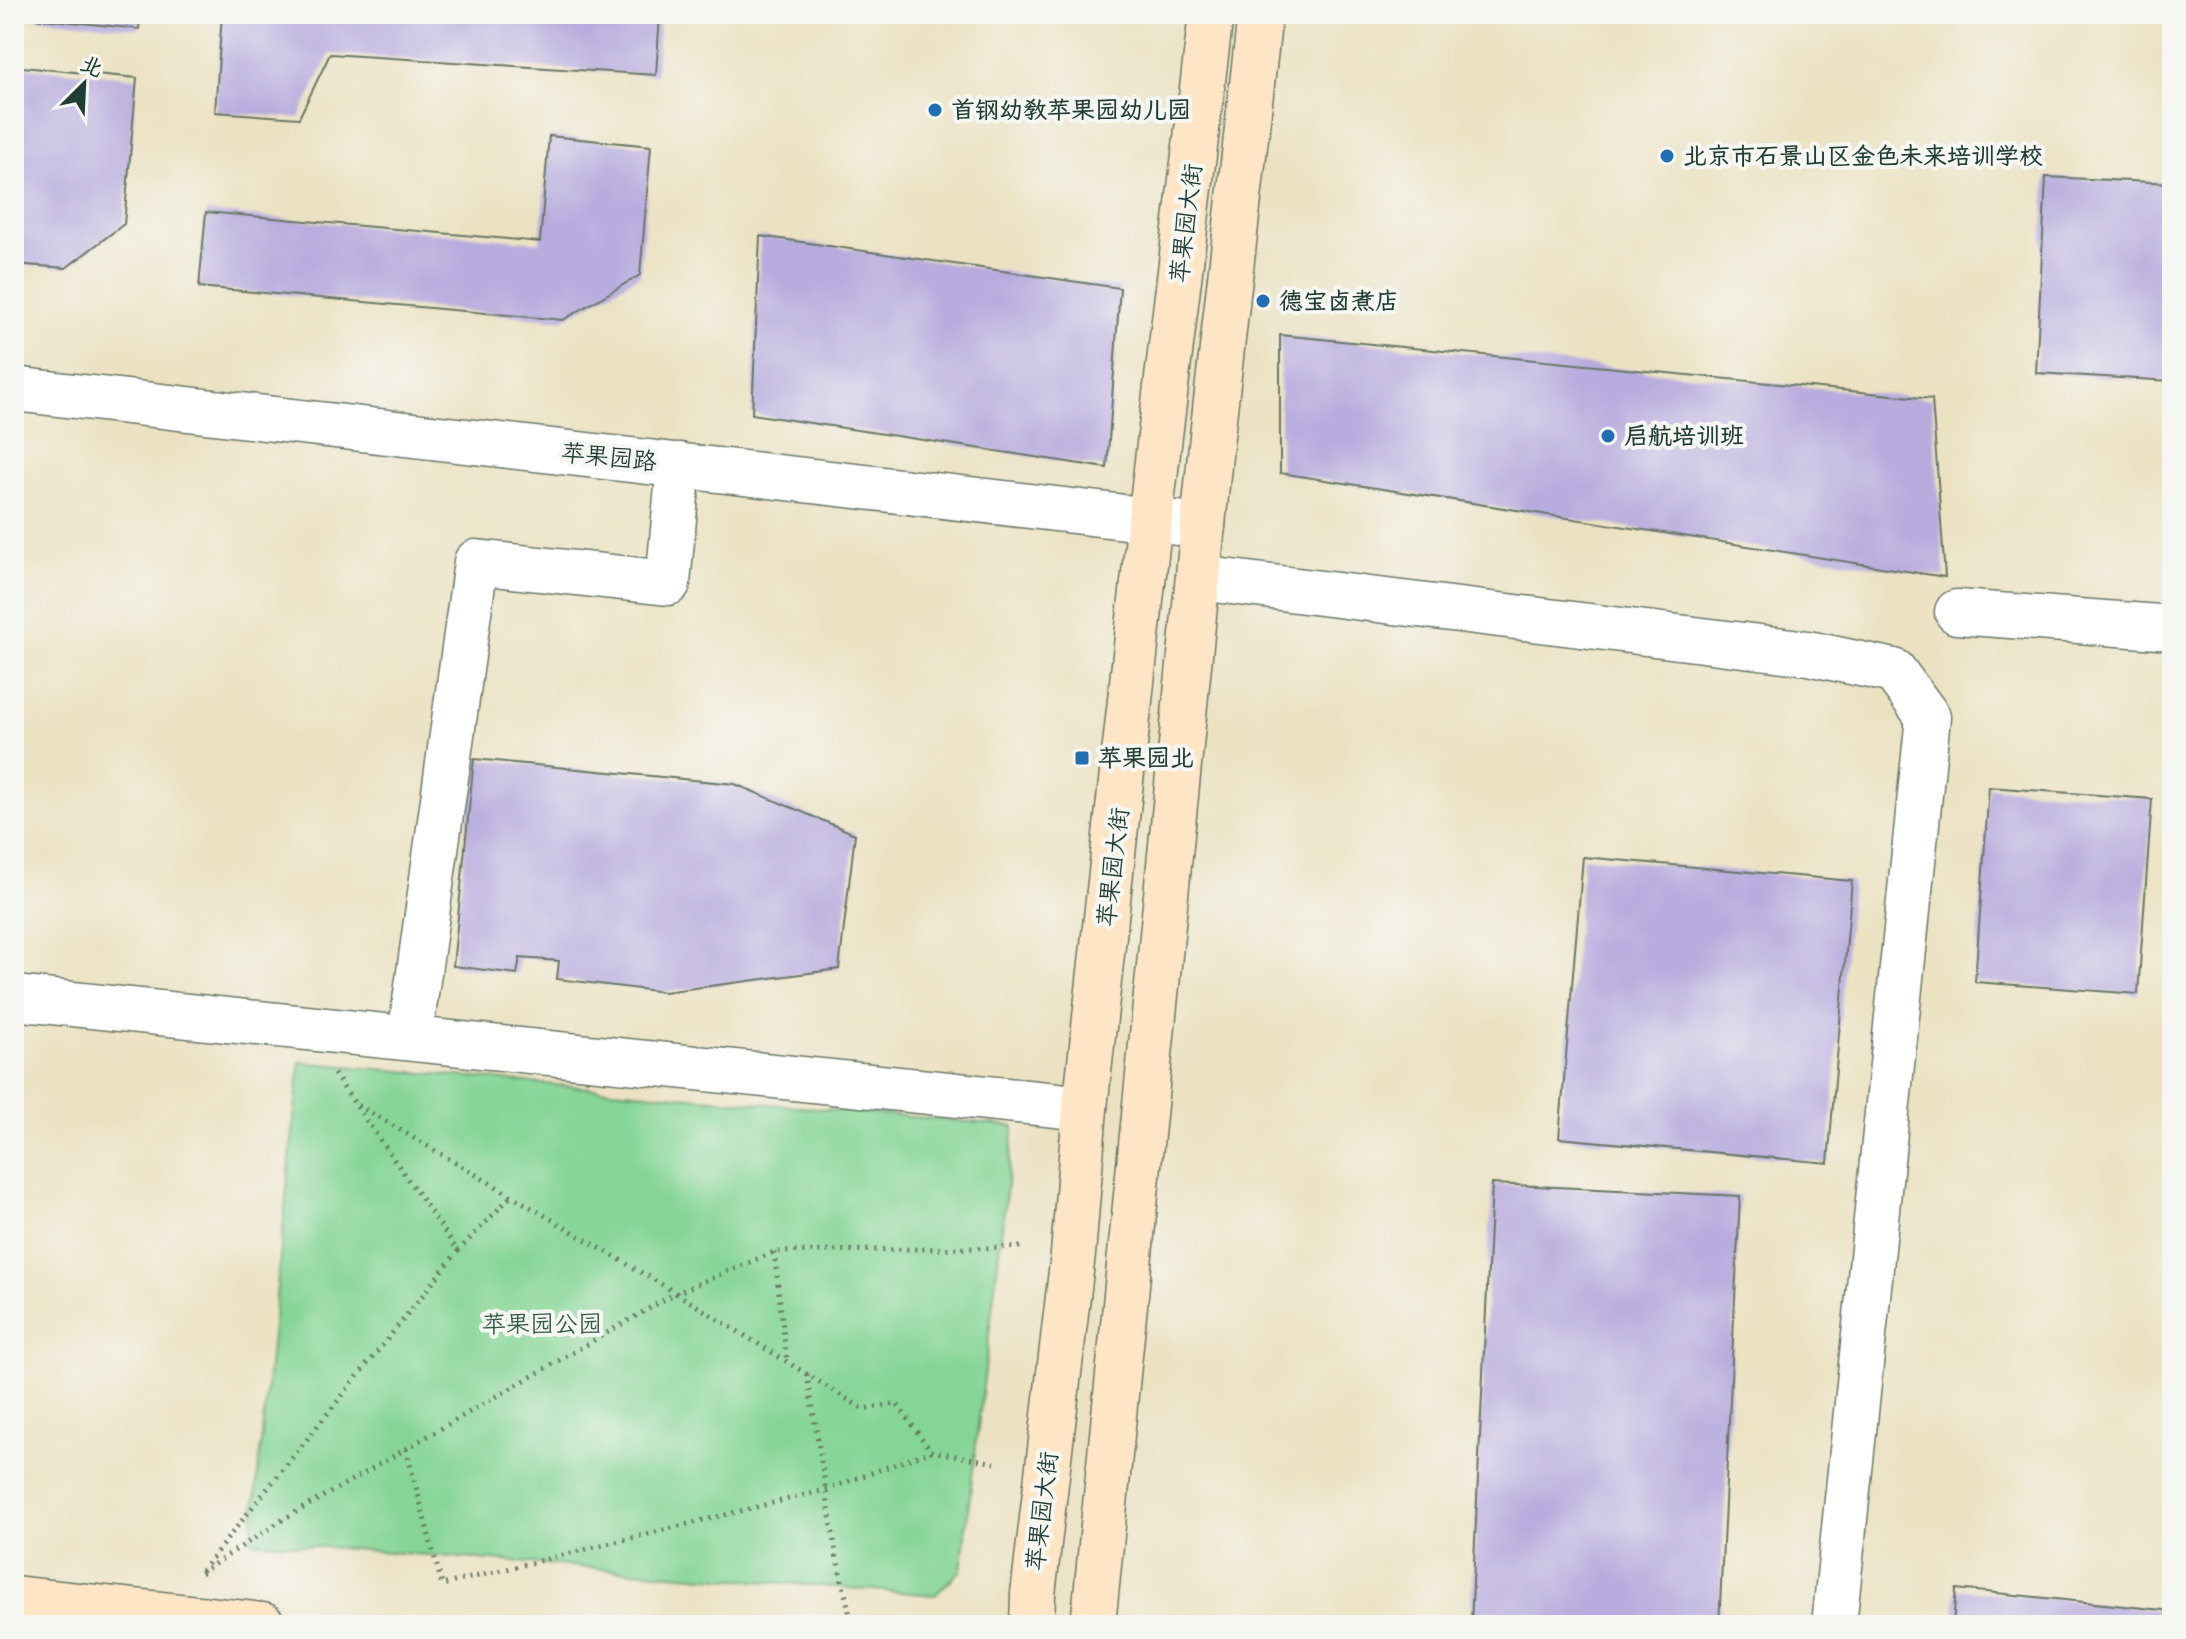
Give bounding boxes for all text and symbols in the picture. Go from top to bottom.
north arrow [44,44,124,124]
text: 北 [74,44,110,88]
place label: 首钢幼教苹果园幼儿园 [951,89,1191,131]
marker: 首钢幼教苹果园幼儿园 [926,101,944,119]
place label: 北京市石景山区金色未来培训学校 [1683,135,2043,177]
marker: 北京市石景山区金色未来培训学校 [1658,147,1676,165]
street label: 苹果园大街 [1158,161,1214,285]
place label: 德宝卤煮店 [1279,280,1399,322]
marker: 德宝卤煮店 [1254,292,1272,310]
place label: 启航培训班 [1624,415,1744,457]
marker: 启航培训班 [1599,427,1617,445]
street label: 苹果园路 [559,431,659,483]
place label: 苹果园北 [1098,737,1194,779]
marker: 苹果园北 [1073,749,1091,767]
street label: 苹果园大街 [1085,805,1141,929]
park label: 苹果园公园 [482,1303,602,1345]
street label: 苹果园大街 [1014,1449,1070,1573]

